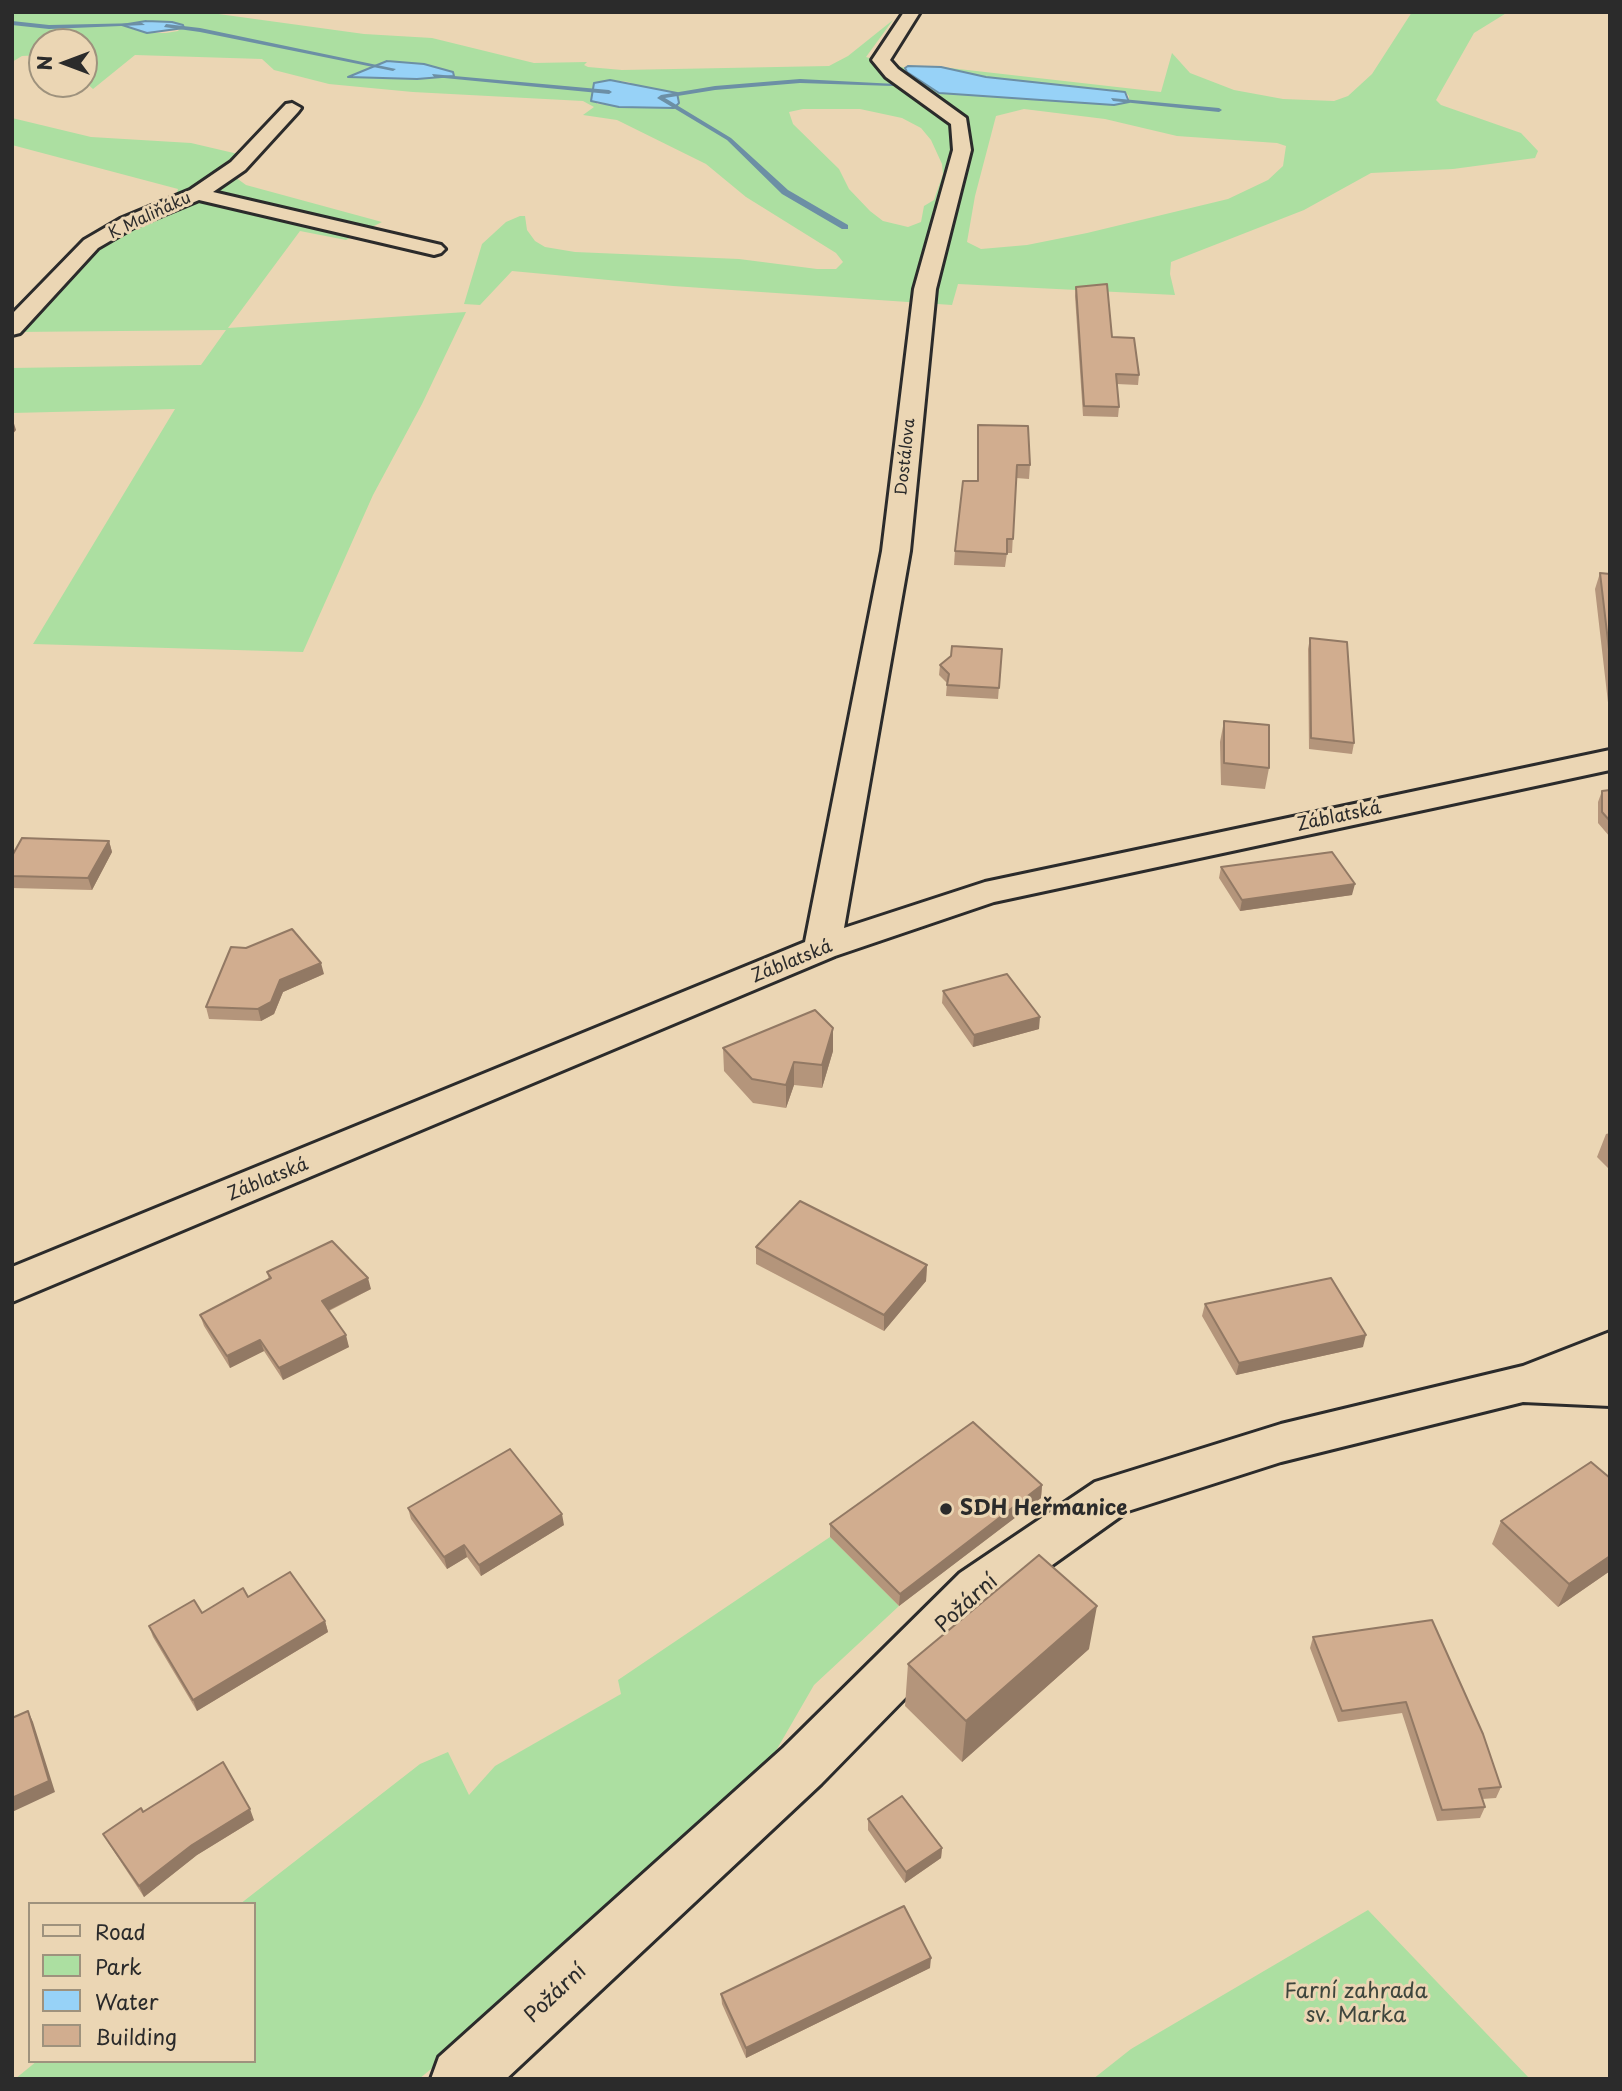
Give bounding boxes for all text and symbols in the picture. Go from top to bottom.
north arrow [28,28,98,98]
text: N [30,55,58,71]
street label: K Maliňáku [106,189,194,243]
street label: Dostálova [892,417,920,497]
street label: Záblatská [1295,798,1383,836]
street label: Záblatská [748,936,836,988]
street label: Záblatská [224,1154,312,1206]
place label: SDH Heřmanice [960,1496,1128,1522]
marker: SDH Heřmanice [938,1501,954,1517]
street label: Požární [931,1570,1003,1638]
legend [28,1902,256,2063]
text: Road [95,1915,146,1947]
text: Park [95,1950,142,1982]
street label: Požární [520,1959,592,2029]
park label: Farní zahrada sv. Marka [1284,1979,1428,2029]
text: Water [95,1985,158,2017]
text: Building [95,2020,177,2052]

